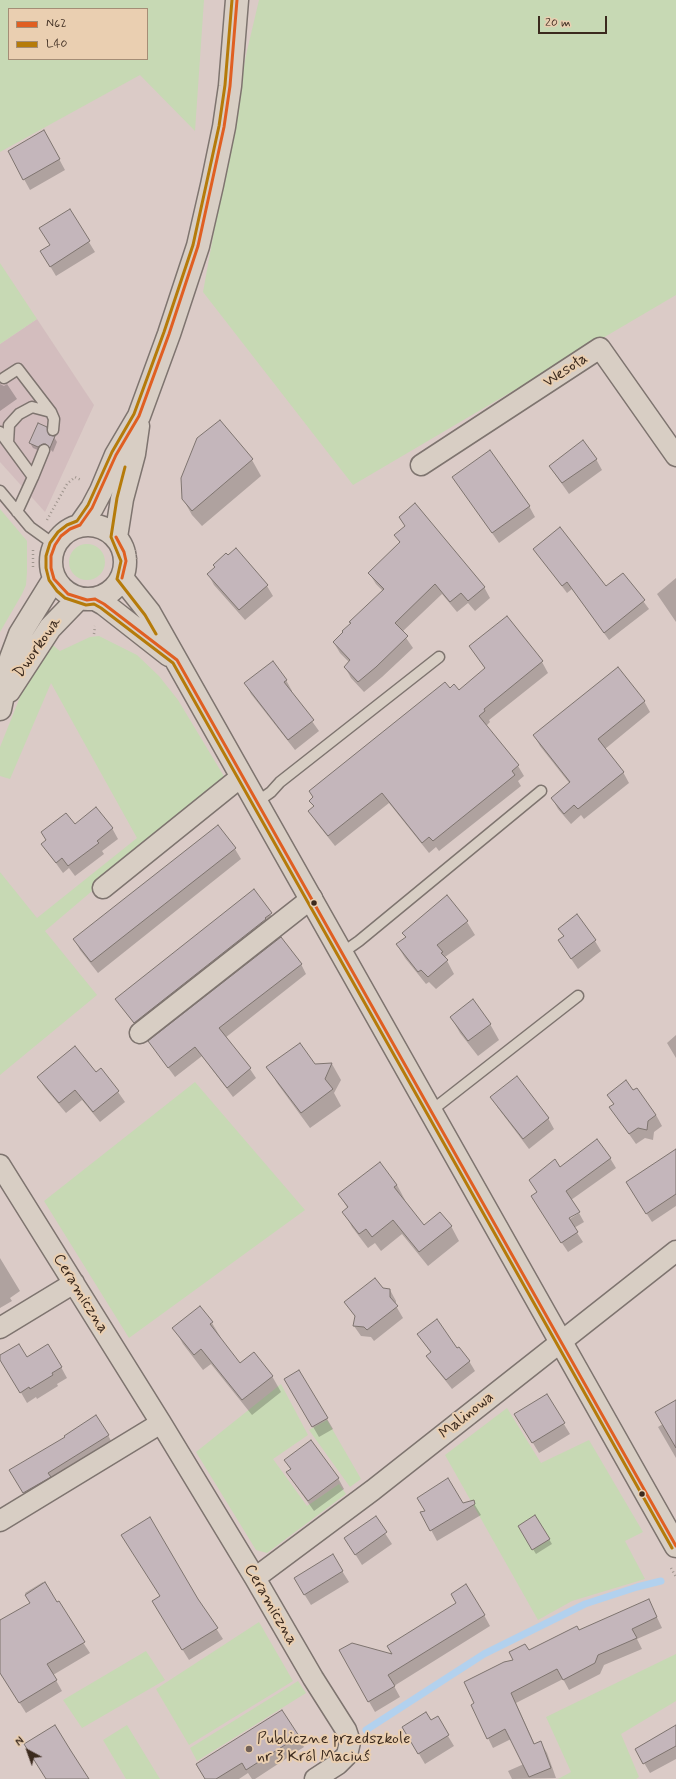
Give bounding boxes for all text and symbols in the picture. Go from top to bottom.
legend [8,8,148,60]
scale bar [540,8,609,34]
text: 20 m [545,15,571,31]
text: N62 [46,16,66,32]
text: L40 [46,36,67,52]
street label: Wesoła [540,350,592,392]
street label: Dworkowa [10,614,66,682]
unlabelled marker [309,898,319,908]
street label: Ceramiczna [48,1251,112,1337]
street label: Malinowa [436,1388,498,1444]
unlabelled marker [637,1489,647,1499]
street label: Ceramiczna [239,1561,301,1649]
place label: Publiczne przedszkole nr 3 Król Maciuś [257,1730,411,1768]
north arrow [8,1731,48,1771]
text: N [13,1734,27,1750]
marker: Publiczne przedszkole nr 3 Król Maciuś [244,1744,254,1754]

